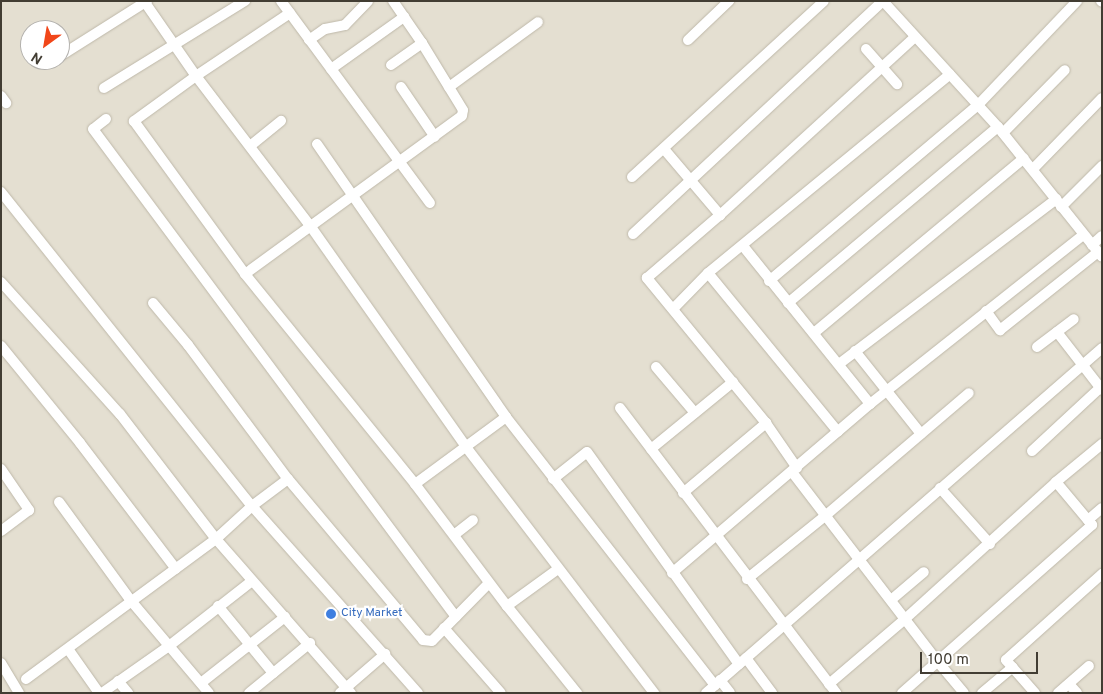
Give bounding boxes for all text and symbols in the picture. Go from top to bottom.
north arrow [20,20,70,70]
text: N [29,47,46,67]
place label: City Market [341,607,403,621]
marker: City Market [325,608,337,620]
scale bar [923,642,1040,674]
text: 100 m [928,651,969,670]

